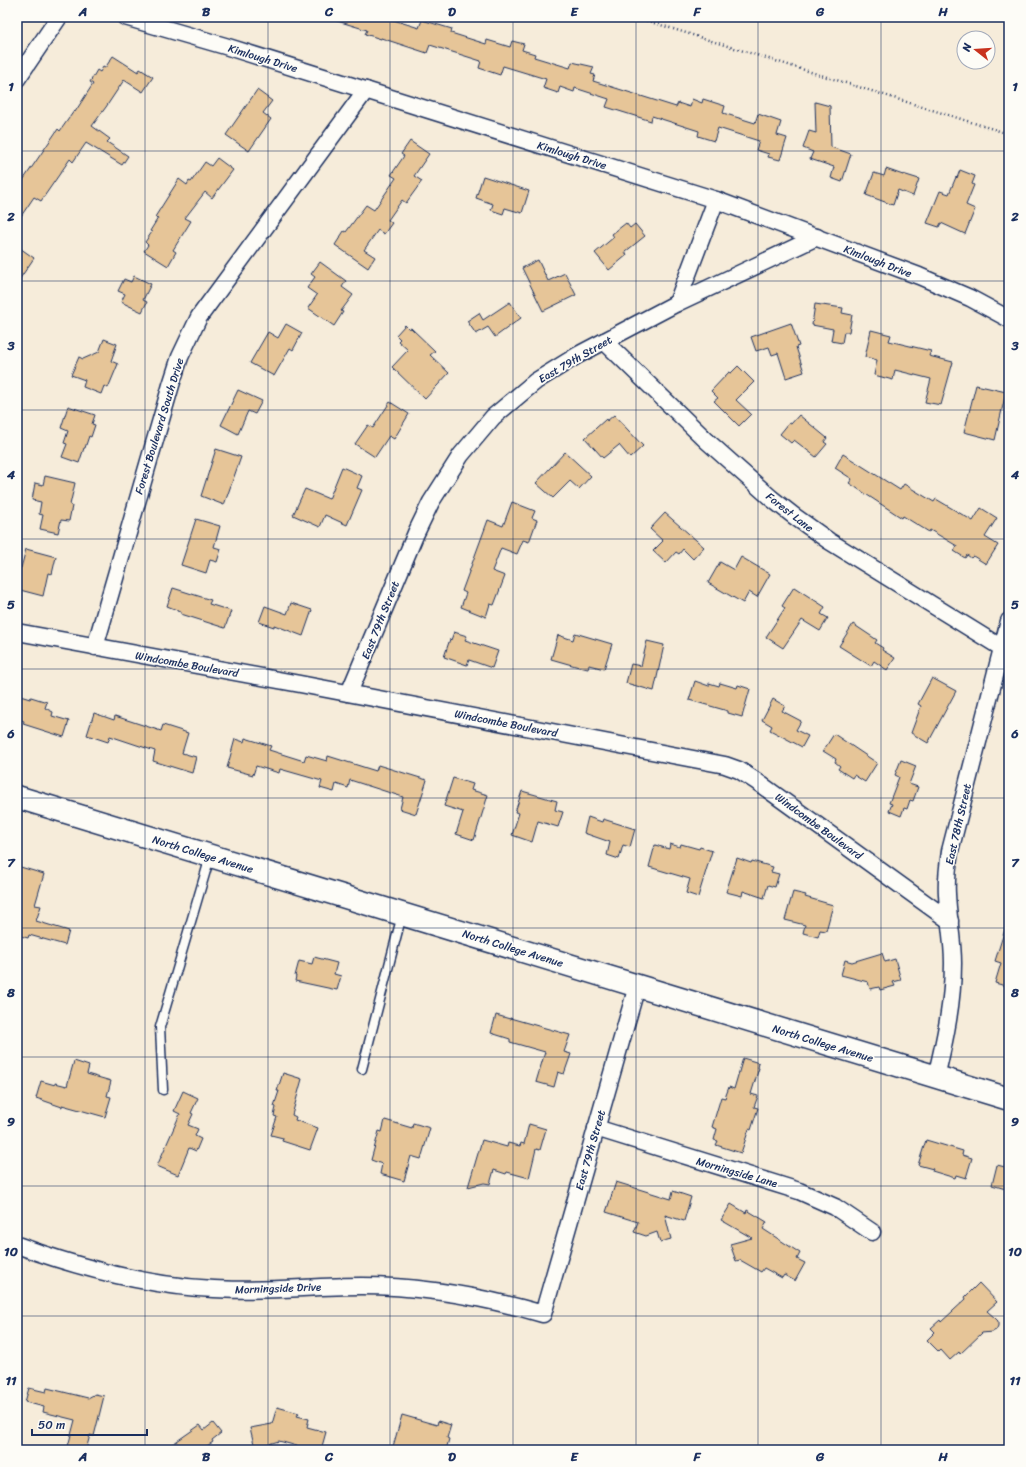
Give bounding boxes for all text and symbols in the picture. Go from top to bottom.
text: A [78,0,87,23]
text: B [202,0,211,23]
text: C [324,0,334,23]
text: D [448,0,456,23]
text: E [570,0,579,23]
text: F [692,0,701,23]
text: G [815,0,825,23]
text: H [937,0,948,23]
north arrow [956,30,996,70]
street label: Kimlough Drive [226,39,300,78]
text: N [956,40,977,55]
text: 1 [8,75,14,98]
text: 1 [1012,75,1018,98]
street label: Kimlough Drive [535,136,609,175]
text: 2 [6,205,15,228]
text: 2 [1010,205,1019,228]
street label: Kimlough Drive [841,240,915,283]
street label: East 79th Street [535,330,616,388]
text: 3 [6,334,15,357]
text: 3 [1010,334,1019,357]
street label: Forest Boulevard South Drive [130,355,189,497]
text: 4 [6,463,16,486]
text: 4 [1010,463,1020,486]
street label: Forest Lane [762,488,818,537]
street label: East 79th Street [356,578,405,662]
text: 5 [7,593,15,616]
text: 5 [1011,593,1019,616]
street label: Windcombe Boulevard [134,646,241,683]
street label: Windcombe Boulevard [453,704,560,743]
text: 6 [6,722,15,745]
text: 6 [1010,722,1019,745]
street label: East 78th Street [940,782,977,867]
street label: Windcombe Boulevard [771,788,868,866]
street label: North College Avenue [150,830,256,879]
text: 7 [7,851,16,874]
text: 7 [1011,851,1020,874]
street label: North College Avenue [460,924,566,973]
text: 8 [6,981,15,1004]
text: 8 [1010,981,1019,1004]
street label: North College Avenue [770,1019,876,1068]
street label: East 79th Street [570,1108,611,1193]
text: 9 [7,1110,15,1133]
text: 9 [1011,1110,1019,1133]
street label: Morningside Lane [694,1152,780,1193]
text: 10 [4,1240,18,1263]
text: 10 [1008,1240,1022,1263]
street label: Morningside Drive [234,1277,322,1300]
text: 11 [5,1369,17,1392]
text: 11 [1009,1369,1021,1392]
scale bar [32,1411,147,1437]
text: 50 m [38,1414,65,1436]
text: A [78,1445,87,1467]
text: B [202,1445,211,1467]
text: C [324,1445,334,1467]
text: D [448,1445,456,1467]
text: E [570,1445,579,1467]
text: F [692,1445,701,1467]
text: G [815,1445,825,1467]
text: H [937,1445,948,1467]

